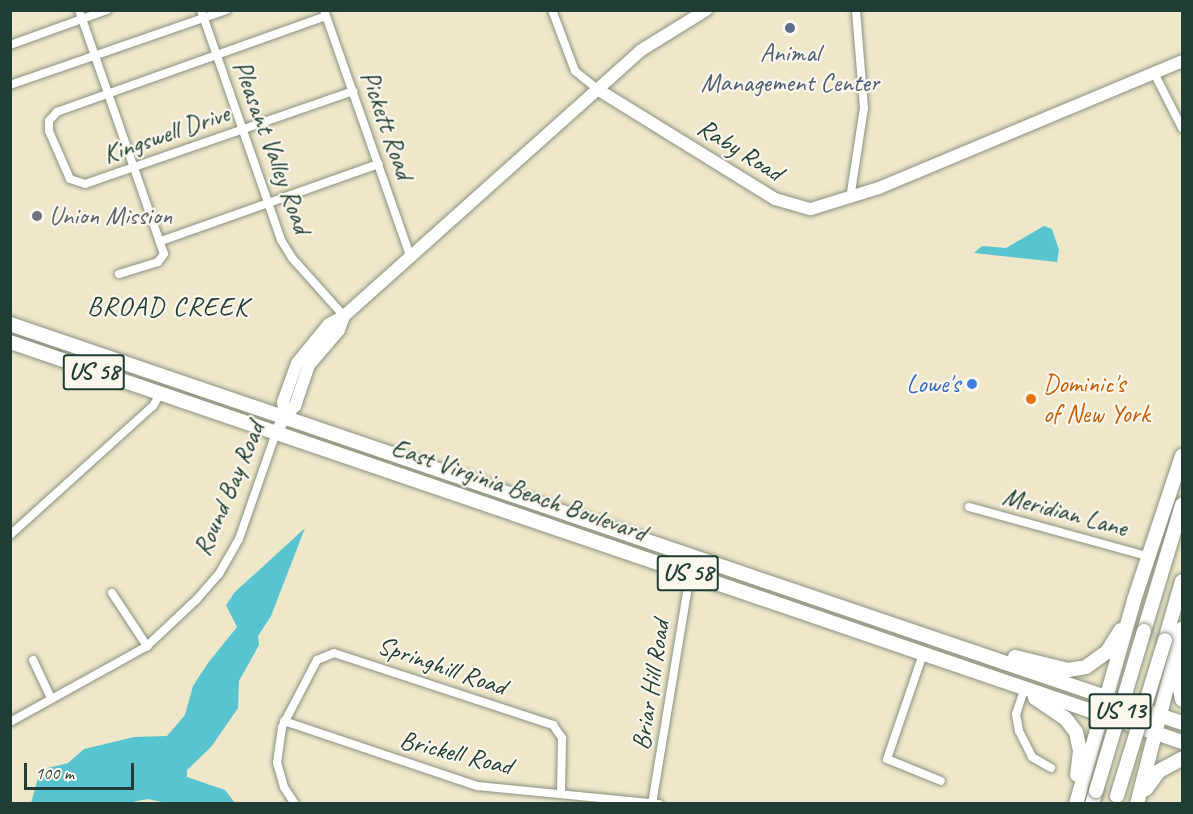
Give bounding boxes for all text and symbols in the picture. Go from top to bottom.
marker: Animal Management Center [783,21,797,35]
place label: Animal Management Center [701,37,879,98]
street label: Pleasant Valley Road [226,57,318,237]
street label: Pickett Road [354,67,420,183]
street label: Kingswell Drive [99,98,233,170]
street label: Raby Road [691,112,789,188]
place label: Union Mission [49,200,173,232]
marker: Union Mission [30,209,44,223]
district label: BROAD CREEK [88,291,248,323]
road number: US 58 [62,351,125,393]
place label: Lowe's [906,368,960,400]
place label: Dominic's of New York [1043,368,1150,430]
marker: Lowe's [965,377,979,391]
marker: Dominic's of New York [1024,392,1038,406]
street label: Round Bay Road [187,417,271,561]
street label: East Virginia Beach Boulevard [387,432,651,548]
street label: Meridian Lane [999,480,1131,544]
road number: US 58 [656,552,720,594]
street label: Briar Hill Road [625,617,677,753]
street label: Springhill Road [374,630,510,702]
road number: US 13 [1088,690,1152,732]
street label: Brickell Road [397,724,515,782]
scale bar [27,751,136,789]
text: 100 m [35,762,74,784]

